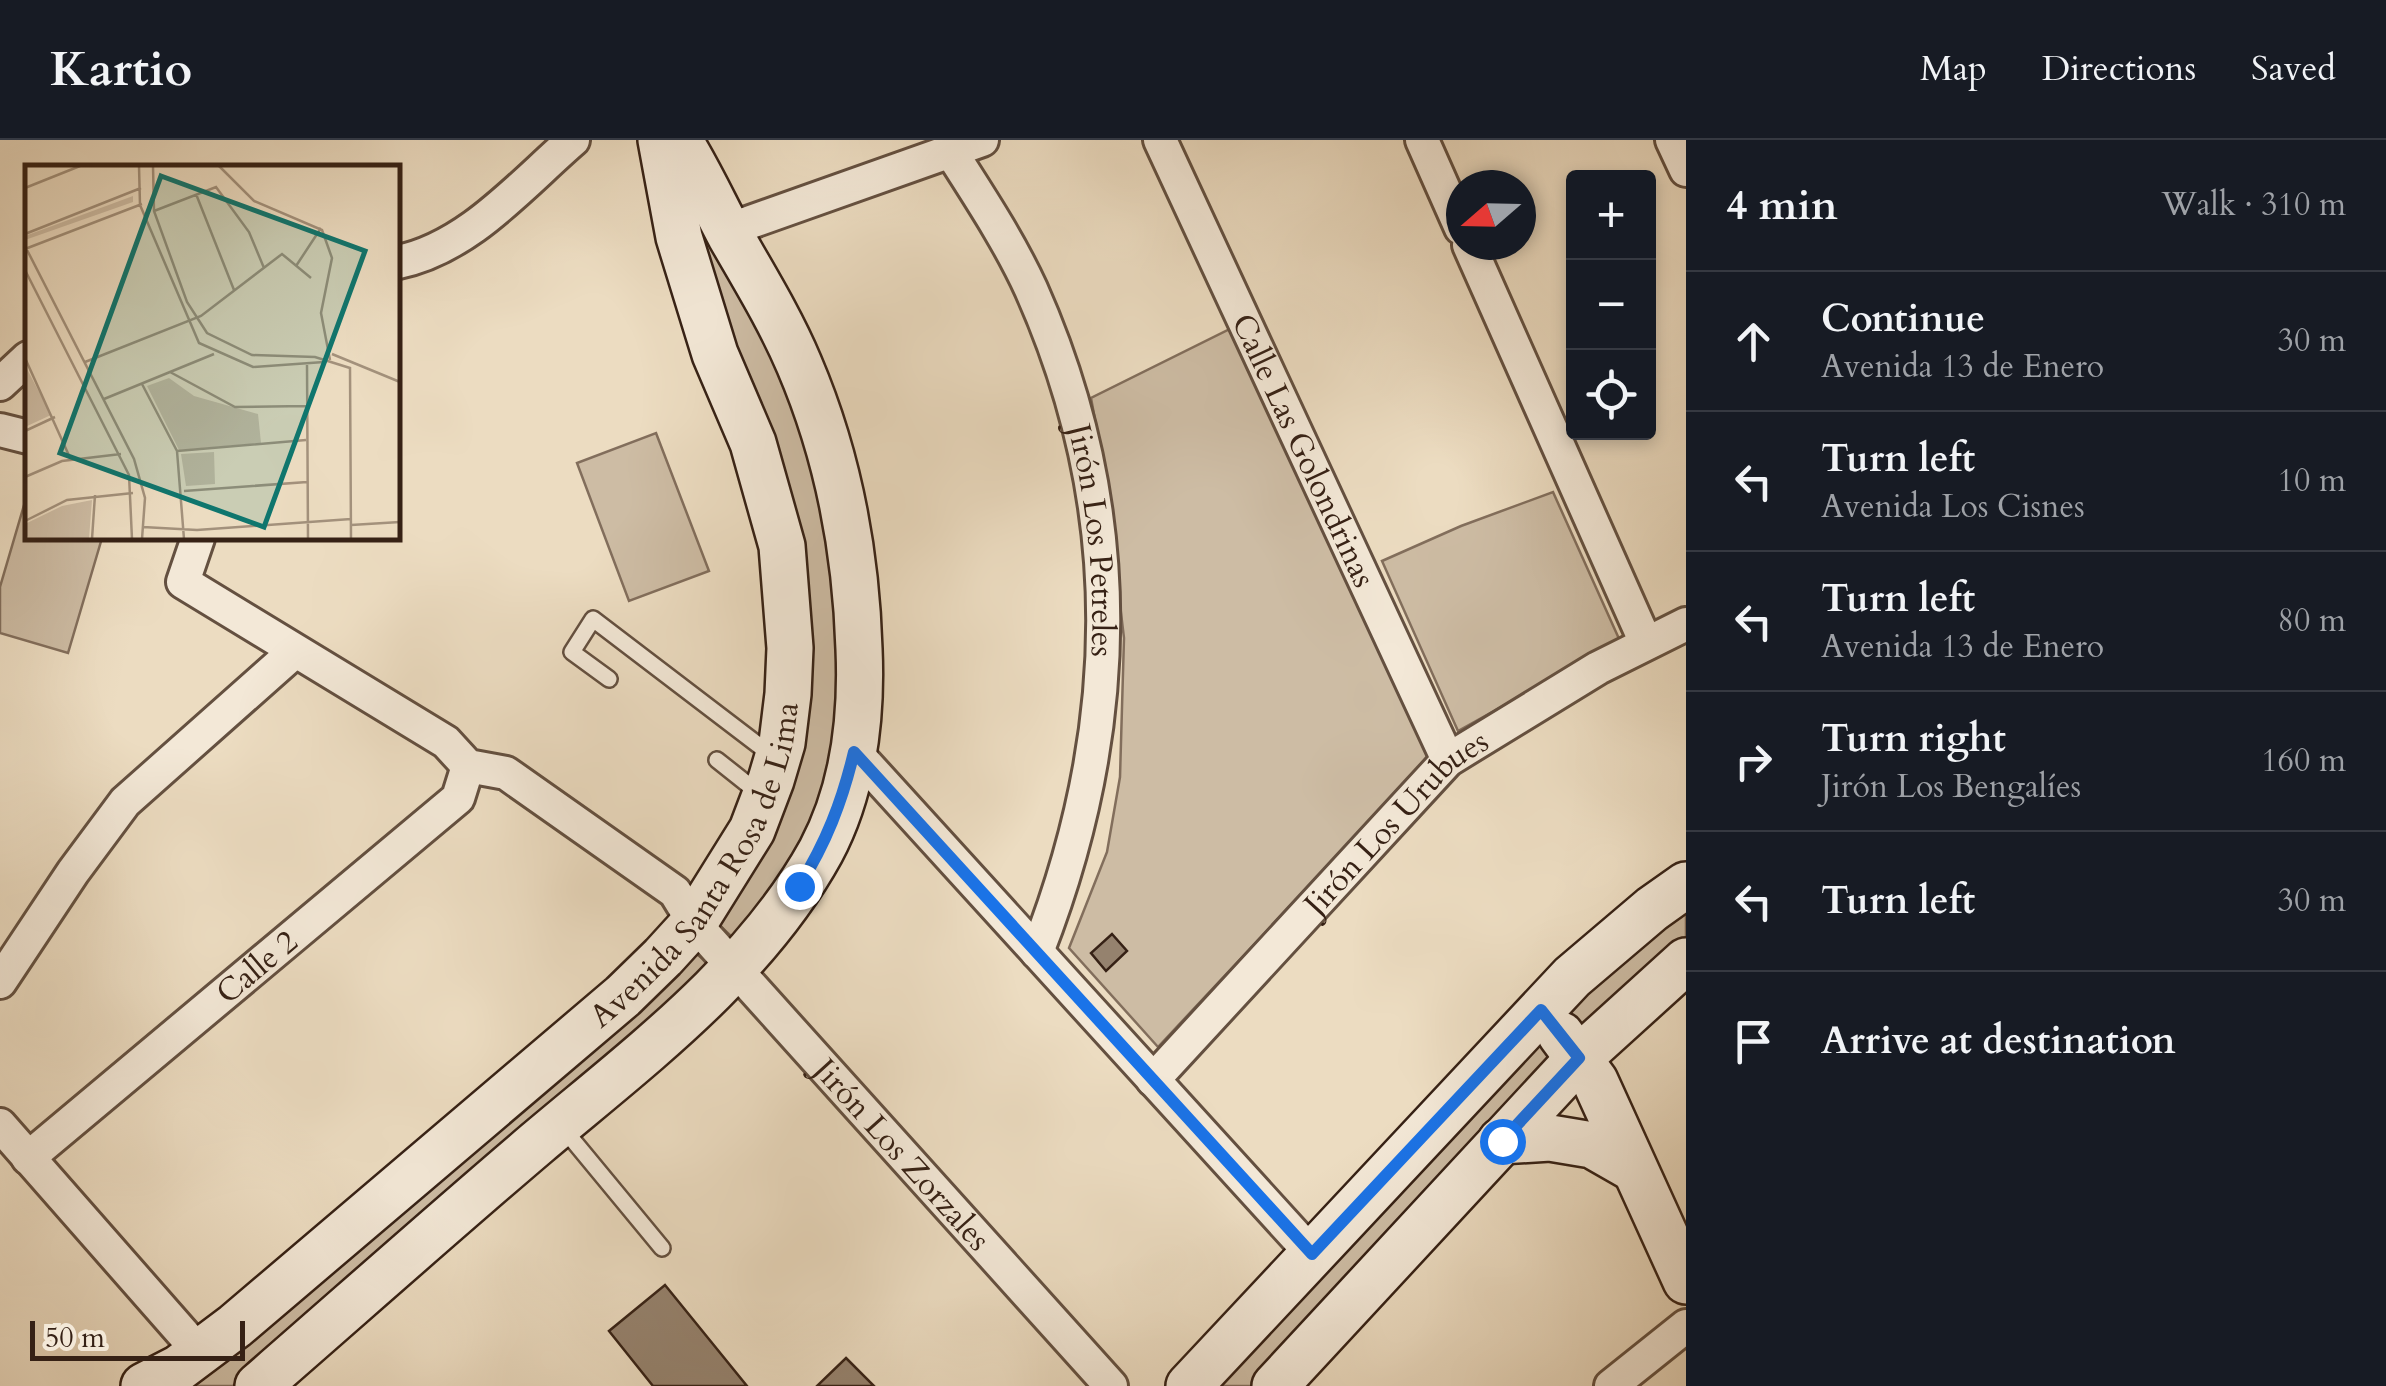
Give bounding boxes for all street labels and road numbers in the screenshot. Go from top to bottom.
street label: Calle Las Golondrinas [1221,307,1386,594]
street label: Jirón Los Petreles [1055,416,1124,658]
street label: Avenida Santa Rosa de Lima [580,700,810,1038]
street label: Jirón Los Urubues [1292,720,1497,928]
street label: Calle 2 [207,920,307,1015]
street label: Jirón Los Zorzales [801,1046,1000,1261]

